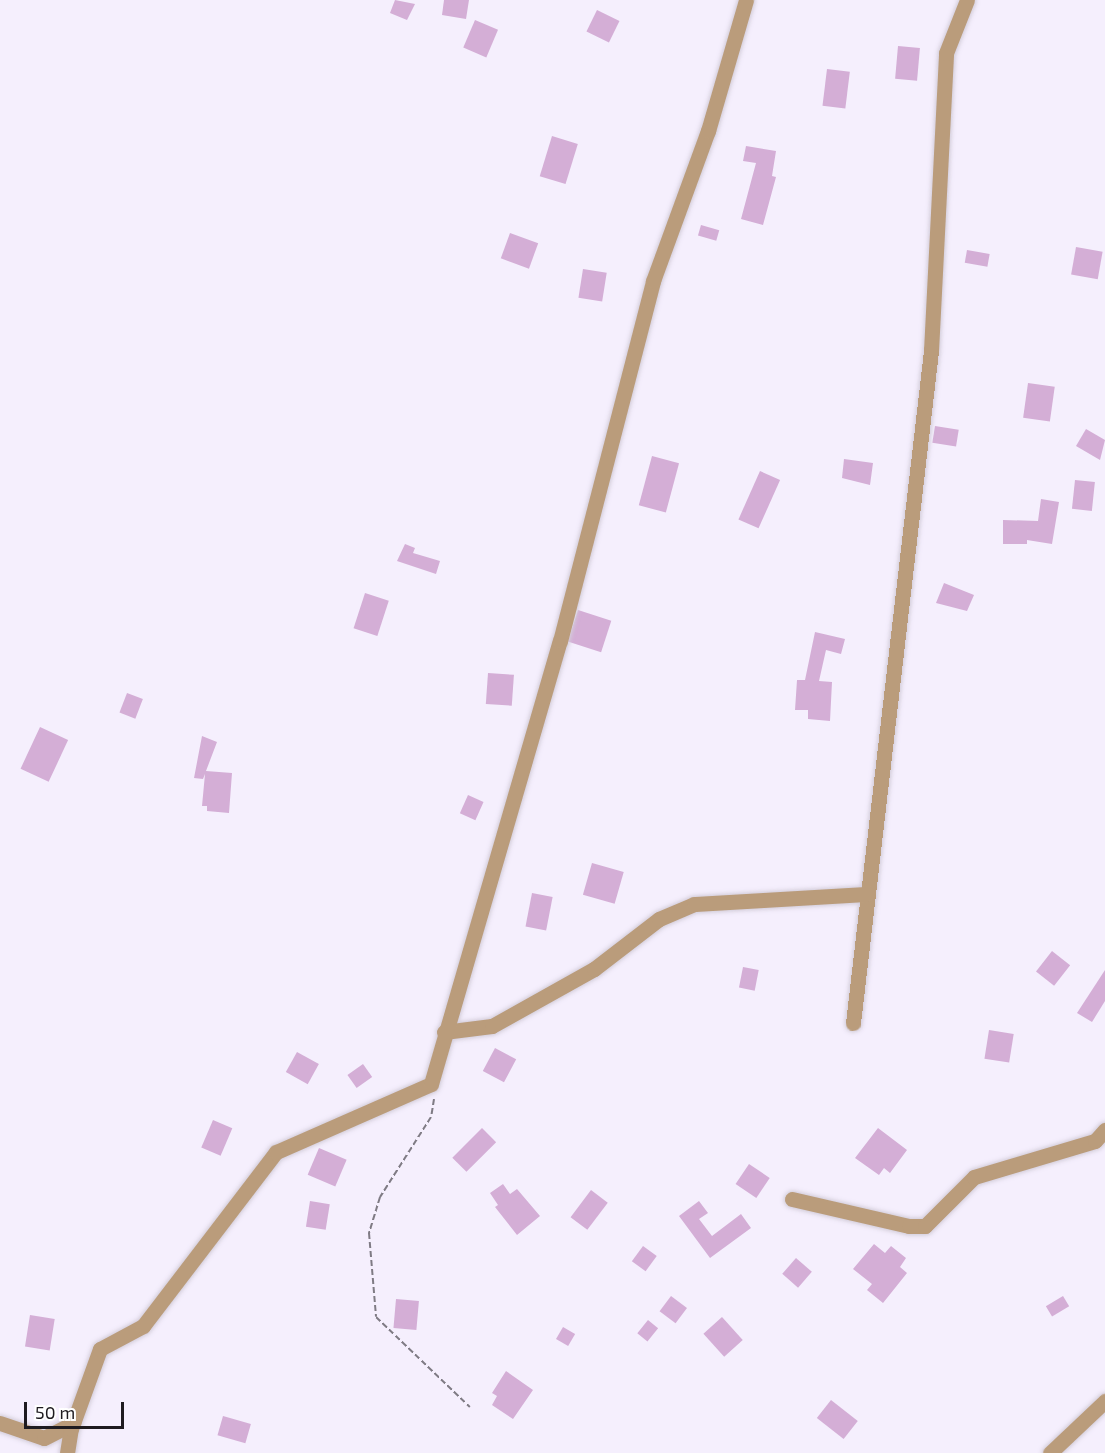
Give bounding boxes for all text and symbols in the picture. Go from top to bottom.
scale bar [27,1390,128,1428]
text: 50 m [35,1401,75,1423]

